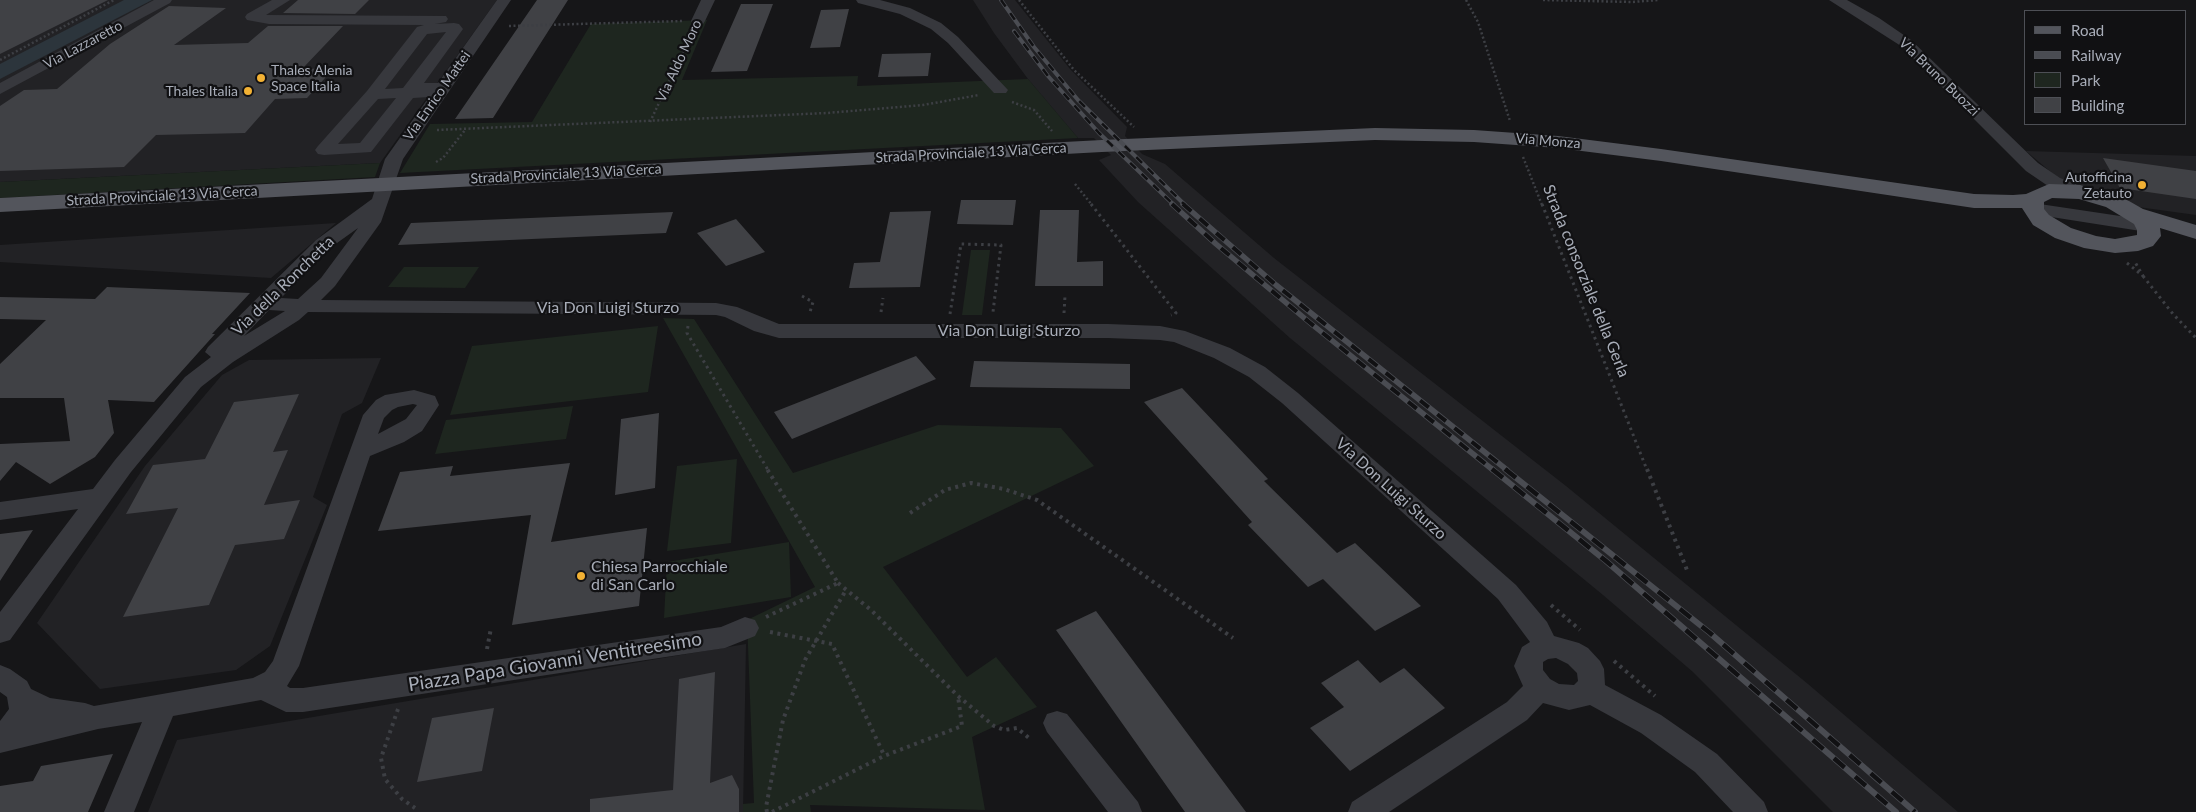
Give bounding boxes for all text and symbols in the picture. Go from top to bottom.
legend [2024,10,2186,125]
street label: Via Lazzaretto [41,17,125,73]
street label: Via Aldo Moro [653,17,705,105]
text: Road [2071,21,2104,39]
street label: Via Bruno Buozzi [1895,34,1983,120]
text: Railway [2071,46,2122,64]
street label: Via Enrico Mattei [400,48,474,144]
place label: Thales Alenia Space Italia [271,62,353,94]
text: Park [2071,71,2100,89]
marker: Thales Alenia Space Italia [255,72,267,84]
place label: Thales Italia [165,83,238,99]
marker: Thales Italia [242,85,254,97]
text: Building [2071,96,2124,114]
street label: Via Monza [1515,130,1581,152]
street label: Strada Provinciale 13 Via Cerca [875,140,1067,166]
street label: Strada Provinciale 13 Via Cerca [470,161,662,187]
place label: Autofficina Zetauto [2065,169,2132,202]
marker: Autofficina Zetauto [2136,179,2148,191]
street label: Strada consorziale della Gerla [1539,182,1633,380]
street label: Strada Provinciale 13 Via Cerca [66,183,258,209]
street label: Via della Ronchetta [228,232,338,340]
street label: Via Don Luigi Sturzo [537,298,679,318]
street label: Via Don Luigi Sturzo [938,321,1080,341]
street label: Via Don Luigi Sturzo [1332,434,1450,544]
place label: Chiesa Parrocchiale di San Carlo [591,557,728,595]
marker: Chiesa Parrocchiale di San Carlo [575,570,587,582]
street label: Piazza Papa Giovanni Ventitreesimo [406,628,704,696]

